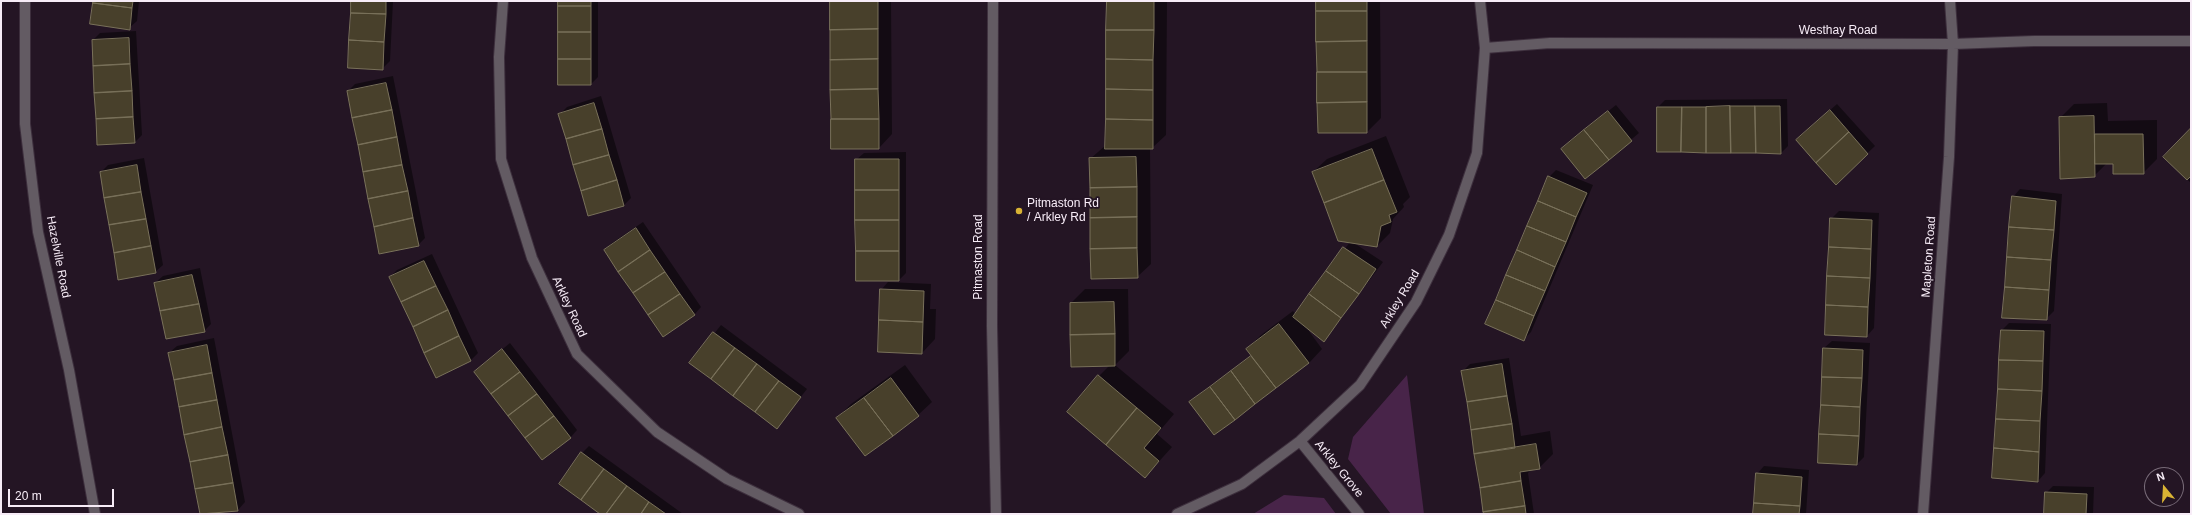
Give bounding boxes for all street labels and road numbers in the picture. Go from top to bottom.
street label: Westhay Road [1799,24,1877,38]
street label: Pitmaston Road [972,214,986,300]
street label: Hazelville Road [43,215,73,299]
street label: Mapleton Road [1919,216,1939,298]
street label: Arkley Road [1377,267,1423,331]
street label: Arkley Road [549,274,589,340]
street label: Arkley Grove [1312,438,1366,500]

